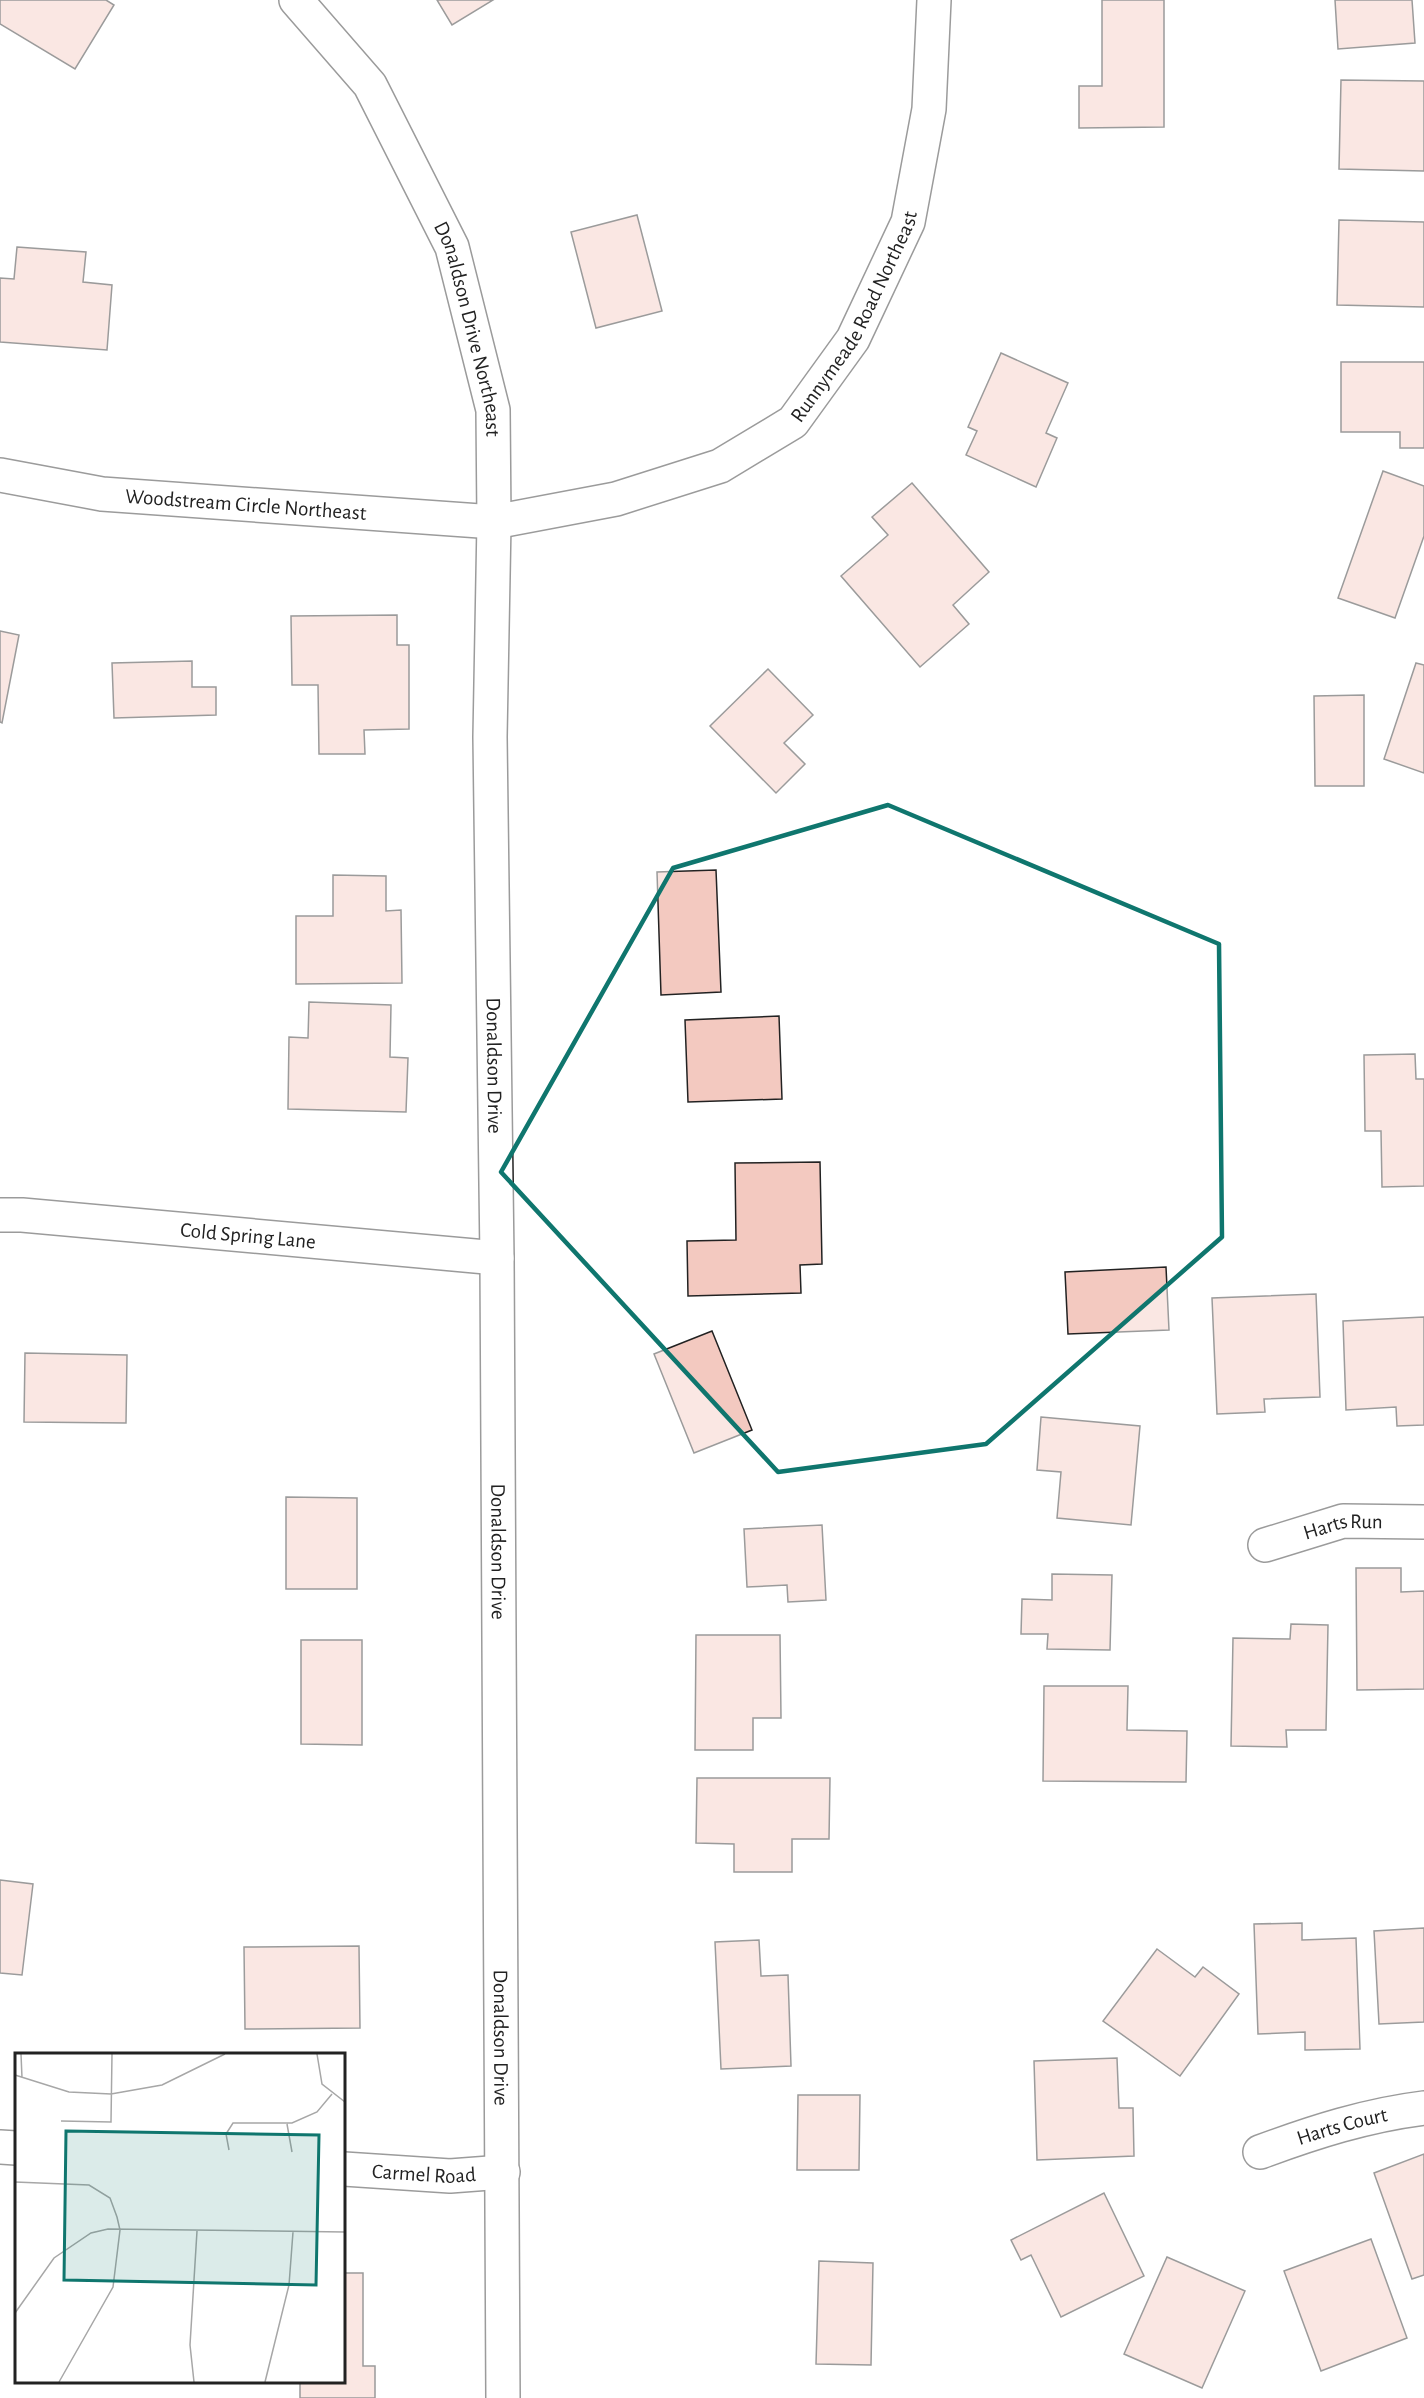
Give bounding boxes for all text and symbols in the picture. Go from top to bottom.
street label: Runnymeade Road Northeast [786,209,920,426]
street label: Donaldson Drive Northeast [430,218,504,437]
street label: Woodstream Circle Northeast [125,485,367,523]
street label: Donaldson Drive [483,997,506,1134]
street label: Cold Spring Lane [179,1219,317,1252]
street label: Donaldson Drive [488,1483,509,1620]
street label: Harts Run [1301,1510,1383,1543]
street label: Donaldson Drive [490,1969,512,2106]
inset map [15,2053,345,2383]
street label: Harts Court [1294,2104,1389,2149]
street label: Carmel Road [371,2160,477,2187]

